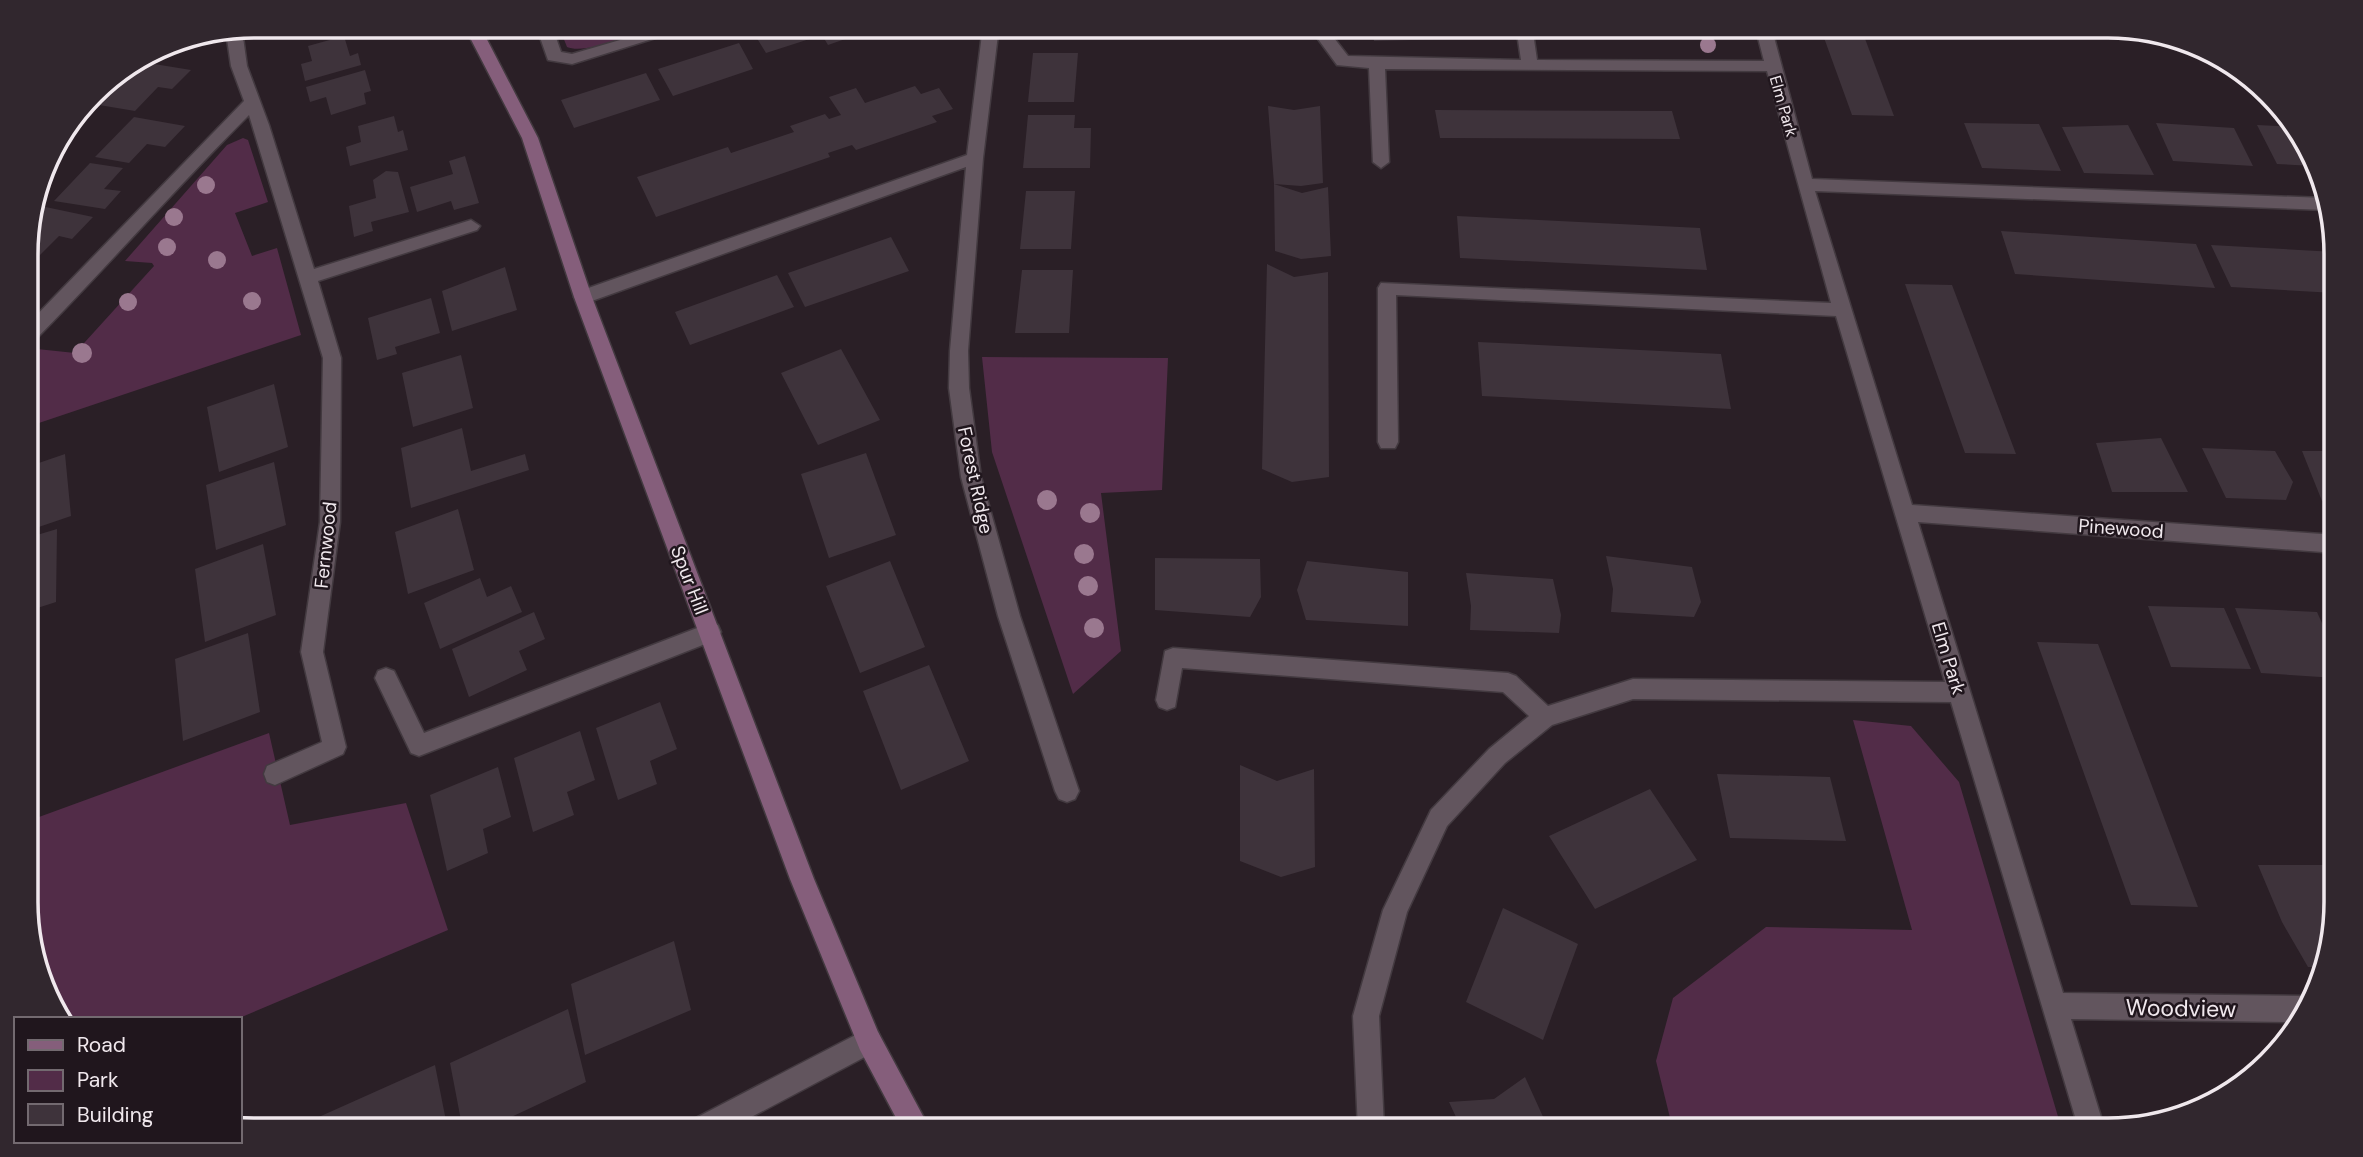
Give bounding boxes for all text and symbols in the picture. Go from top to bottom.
street label: Elm Park [1765,73,1802,139]
street label: Forest Ridge [952,424,999,536]
street label: Fernwood [309,500,342,590]
street label: Pinewood [2077,513,2164,544]
street label: Spur Hill [665,542,714,618]
street label: Elm Park [1926,619,1971,698]
street label: Woodview [2125,992,2237,1024]
legend [14,1017,242,1143]
text: Road [77,1031,126,1059]
text: Park [77,1066,119,1094]
text: Building [77,1101,154,1129]

